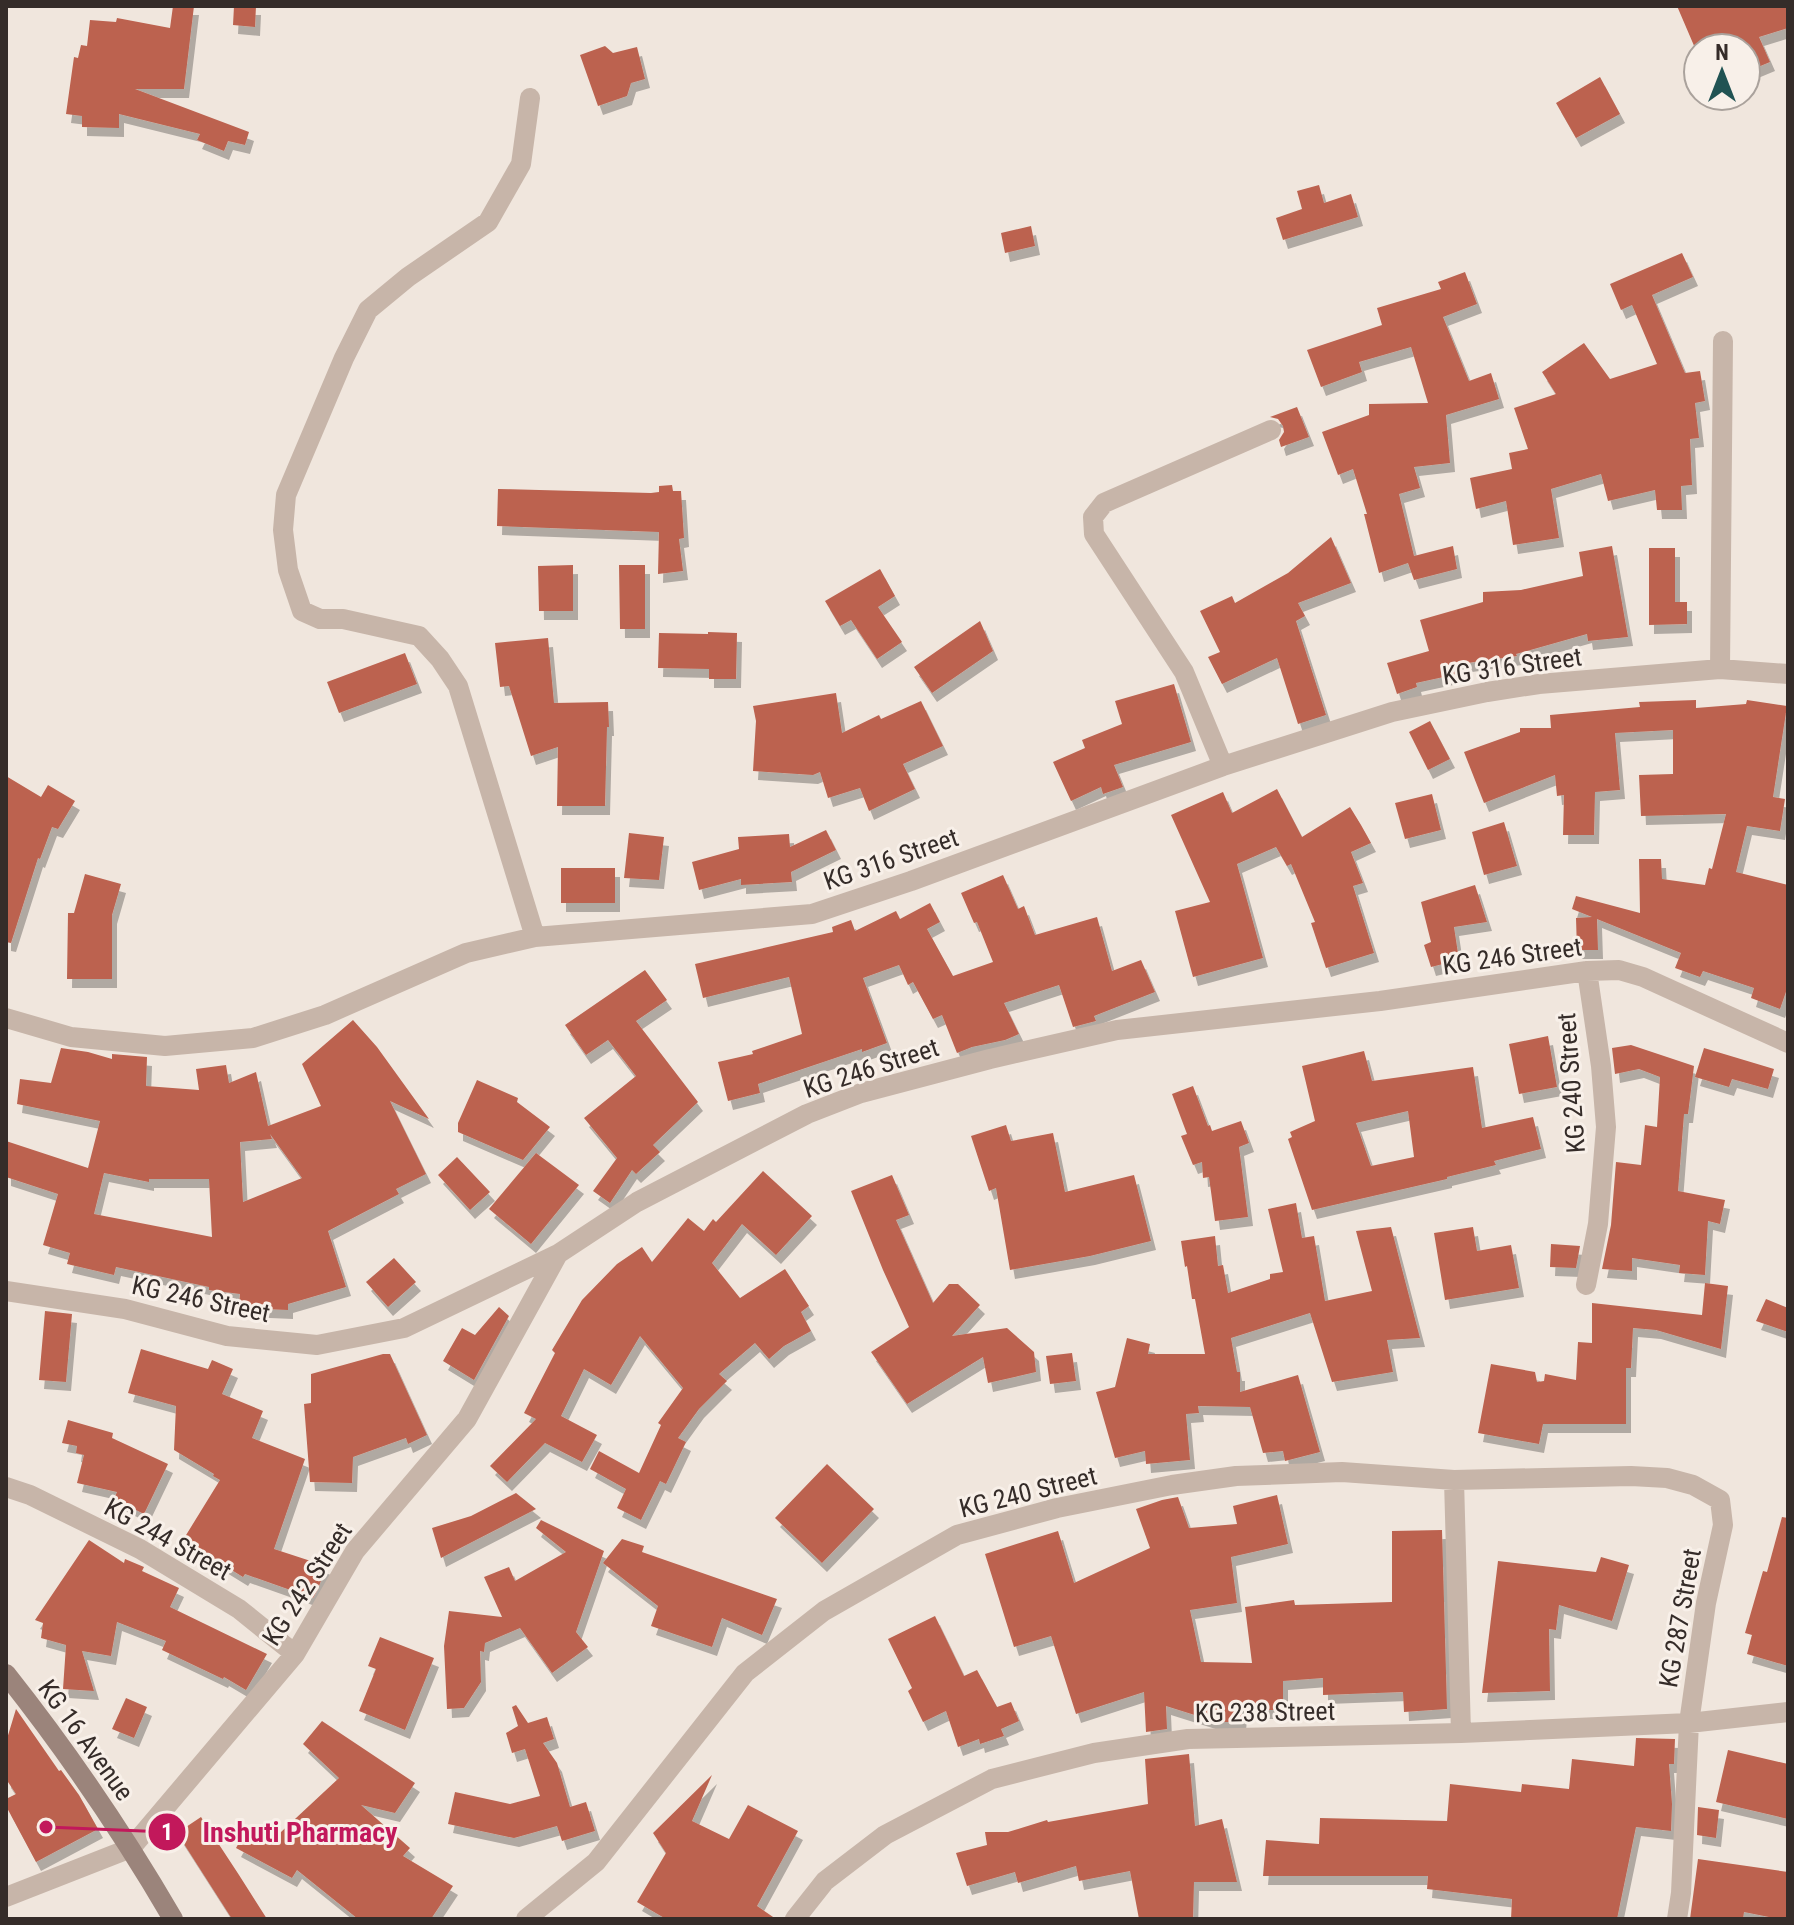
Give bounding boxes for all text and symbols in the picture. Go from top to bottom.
north arrow [1682,32,1762,112]
text: N [1715,40,1729,65]
street label: KG 316 Street [1440,641,1584,691]
street label: KG 316 Street [820,822,962,896]
street label: KG 246 Street [1440,931,1584,981]
street label: KG 240 Street [1551,1012,1591,1154]
street label: KG 246 Street [800,1032,942,1104]
street label: KG 246 Street [129,1270,273,1328]
street label: KG 240 Street [956,1460,1100,1524]
street label: KG 244 Street [99,1492,237,1586]
street label: KG 242 Street [256,1517,358,1651]
street label: KG 287 Street [1653,1546,1707,1690]
street label: KG 16 Avenue [32,1674,140,1806]
street label: KG 238 Street [1194,1696,1336,1728]
callout: Inshuti Pharmacy [147,1806,414,1858]
text: Inshuti Pharmacy [202,1816,398,1849]
text: 1 [161,1818,173,1846]

